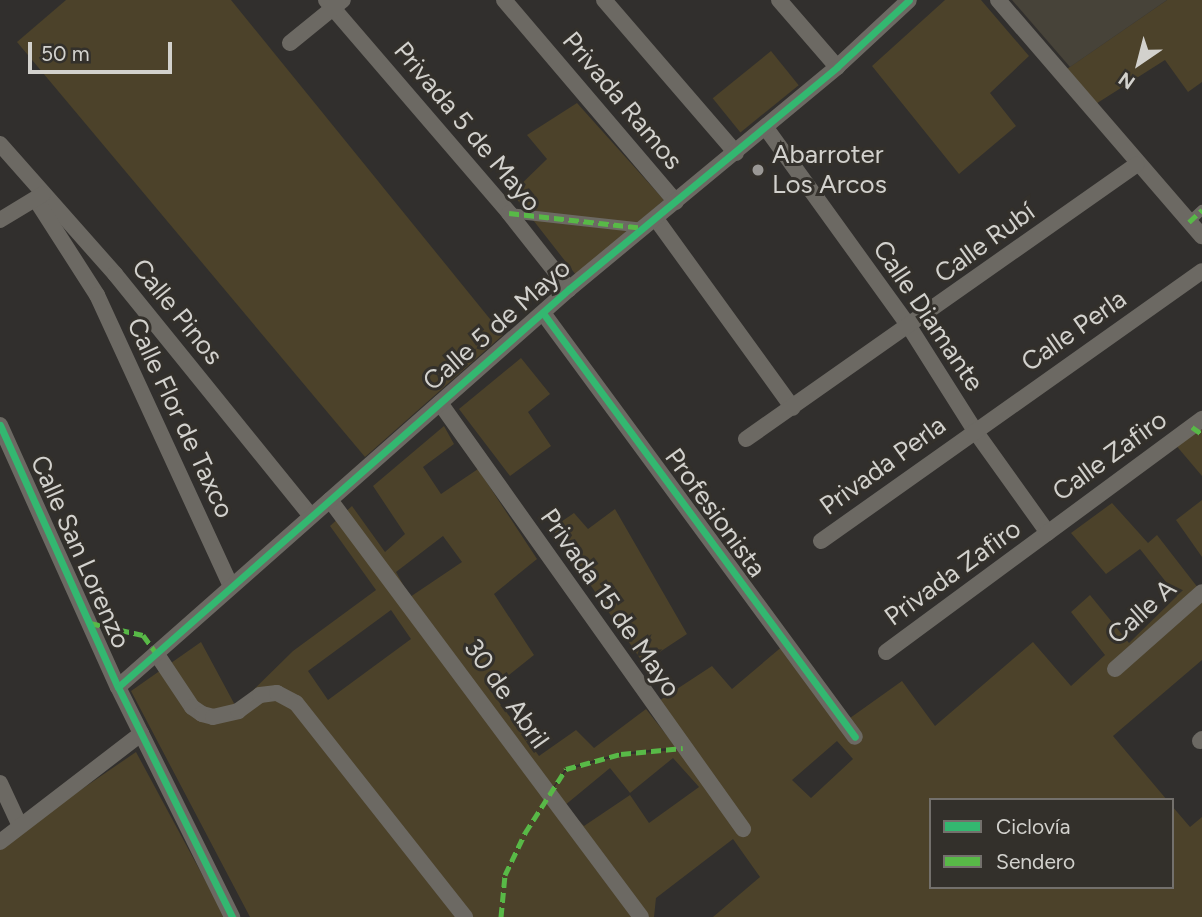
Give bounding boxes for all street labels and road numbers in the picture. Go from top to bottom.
street label: Privada Ramos [555,26,689,176]
street label: Privada 5 de Mayo [387,36,547,218]
street label: Calle Rubí [929,196,1041,290]
street label: Calle Diamante [866,235,990,397]
street label: Calle Pinos [125,253,229,371]
street label: Calle 5 de Mayo [417,253,577,397]
street label: Calle Perla [1016,284,1132,378]
street label: Calle Flor de Taxco [120,313,240,523]
street label: Calle Zafiro [1047,404,1173,508]
street label: Privada Perla [814,410,952,522]
street label: Profesionista [658,443,772,583]
street label: Calle San Lorenzo [23,451,137,653]
street label: Privada 15 de Mayo [533,503,687,703]
street label: Privada Zafiro [879,513,1027,633]
street label: Calle A [1101,573,1183,651]
street label: 30 de Abril [457,633,555,755]

